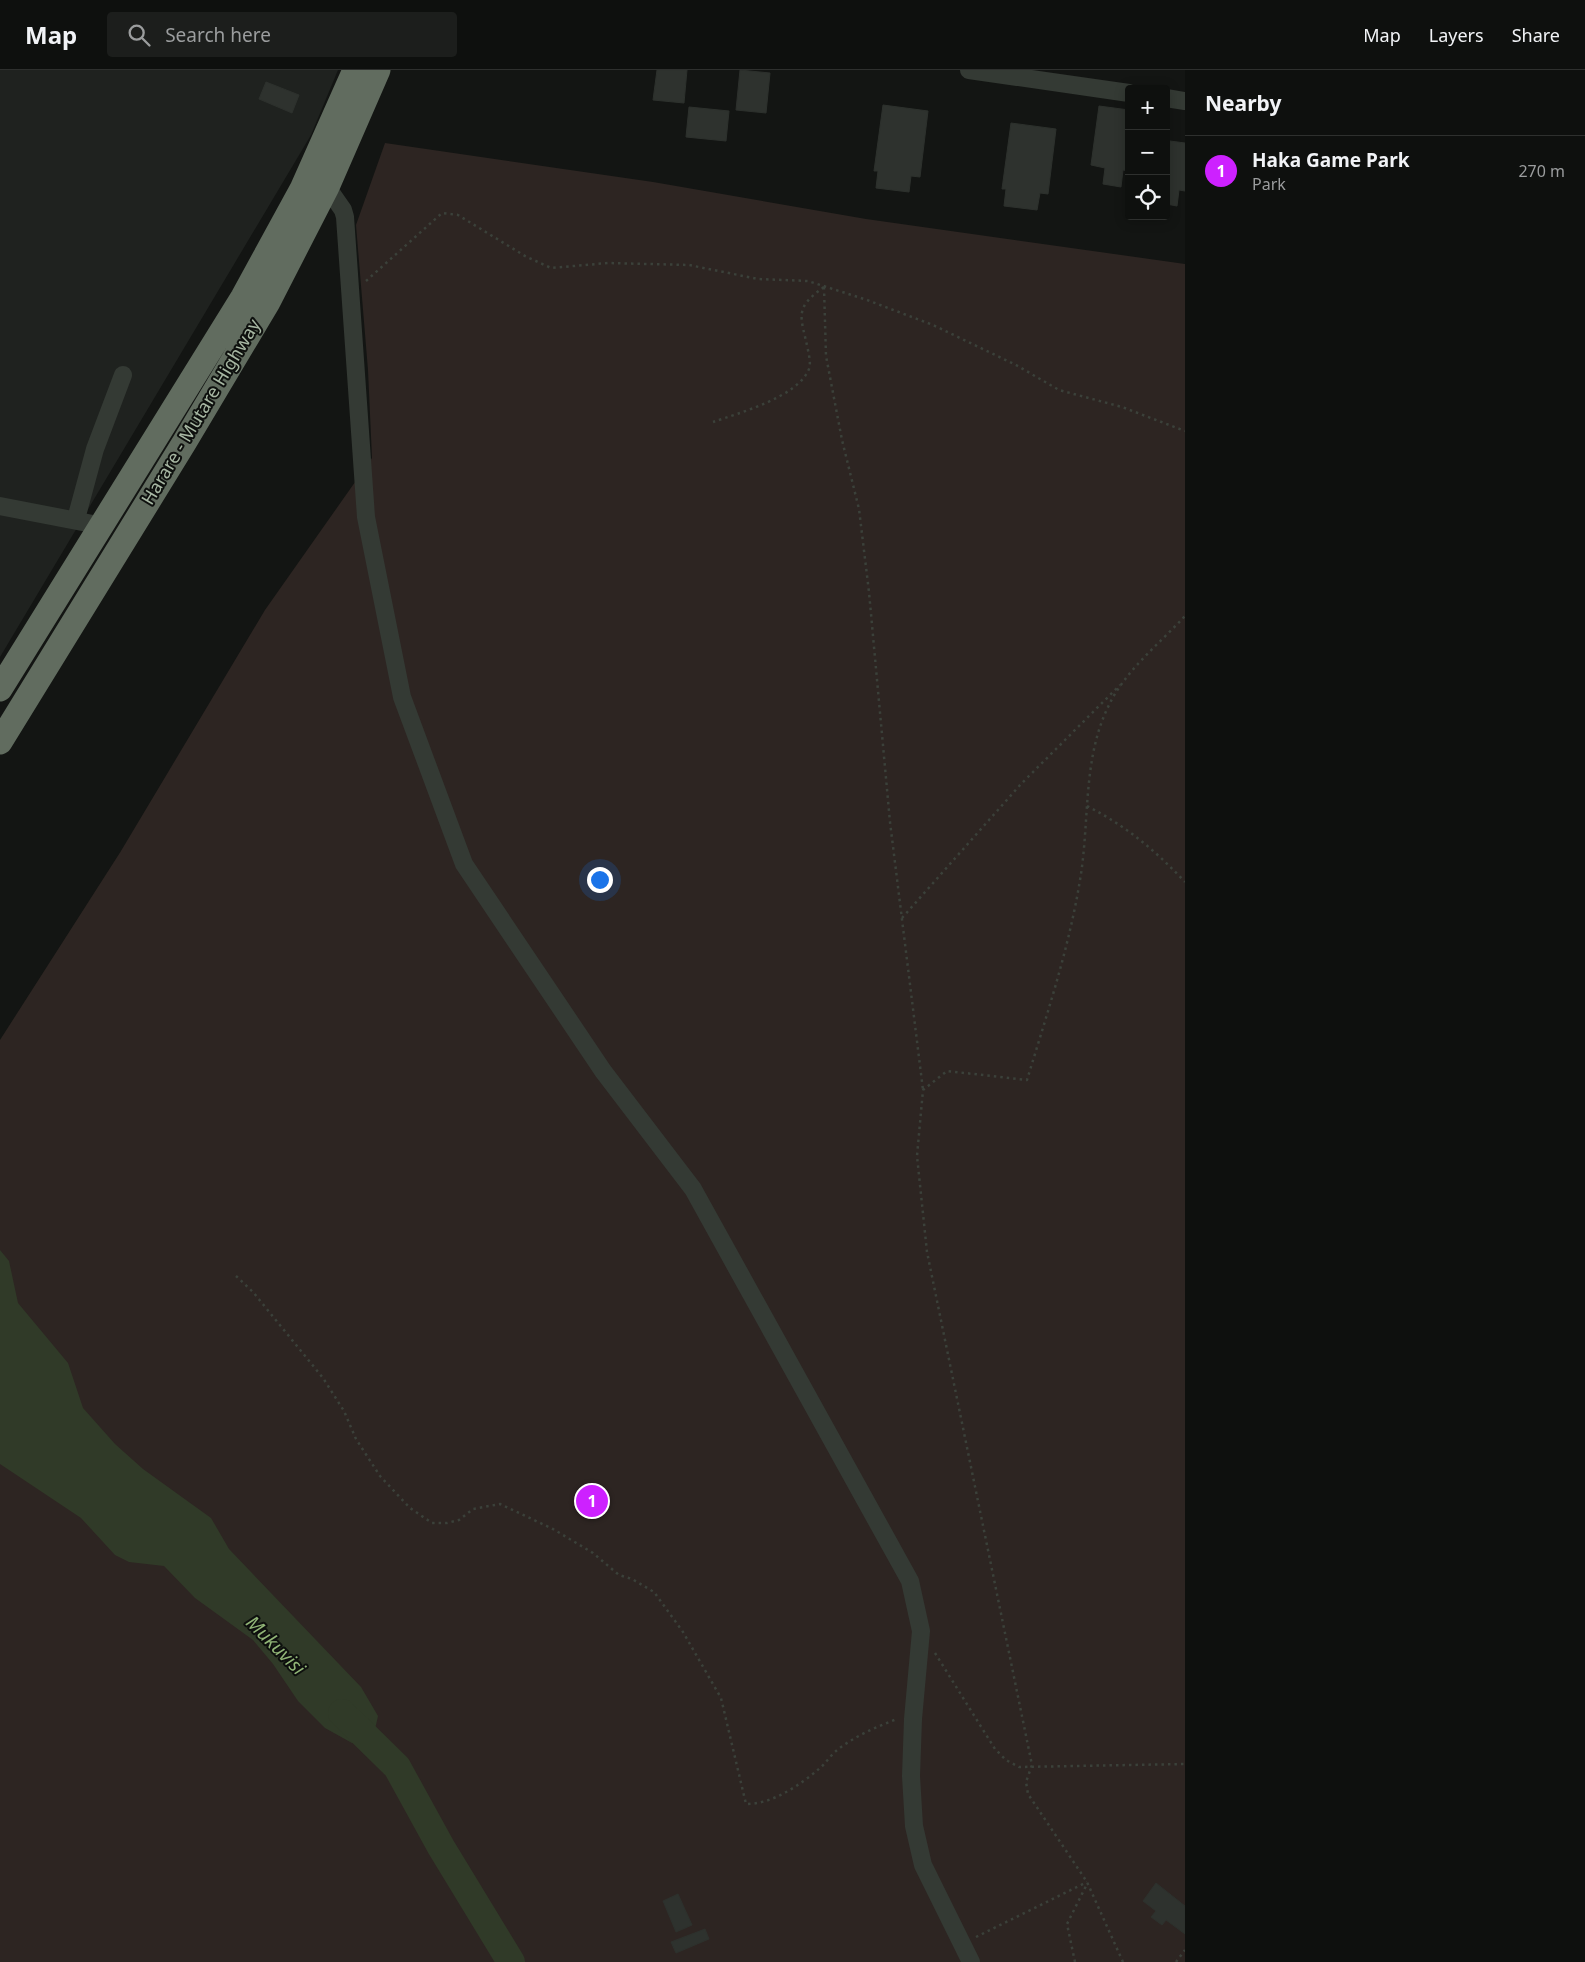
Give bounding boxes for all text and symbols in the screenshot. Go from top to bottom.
search box [107,12,457,57]
text: Map [25,18,77,51]
icon: search [125,21,153,49]
text: Search here [165,22,271,48]
text: Map [1363,23,1401,47]
text: Layers [1429,23,1484,47]
text: Share [1512,23,1560,47]
map controls [1125,85,1170,220]
button: + [1125,85,1170,130]
text: Nearby [1205,89,1281,117]
button: − [1125,130,1170,175]
text: Haka Game Park [1252,147,1409,173]
text: 1 [1216,160,1226,182]
text: 270 m [1518,160,1565,182]
text: Park [1252,173,1286,195]
button: locate [1125,175,1170,220]
street label: Harare - Mutare Highway [135,314,266,509]
your location [587,867,613,893]
pin: 1 [576,1482,608,1520]
water label: Mukuvisi [241,1610,312,1681]

